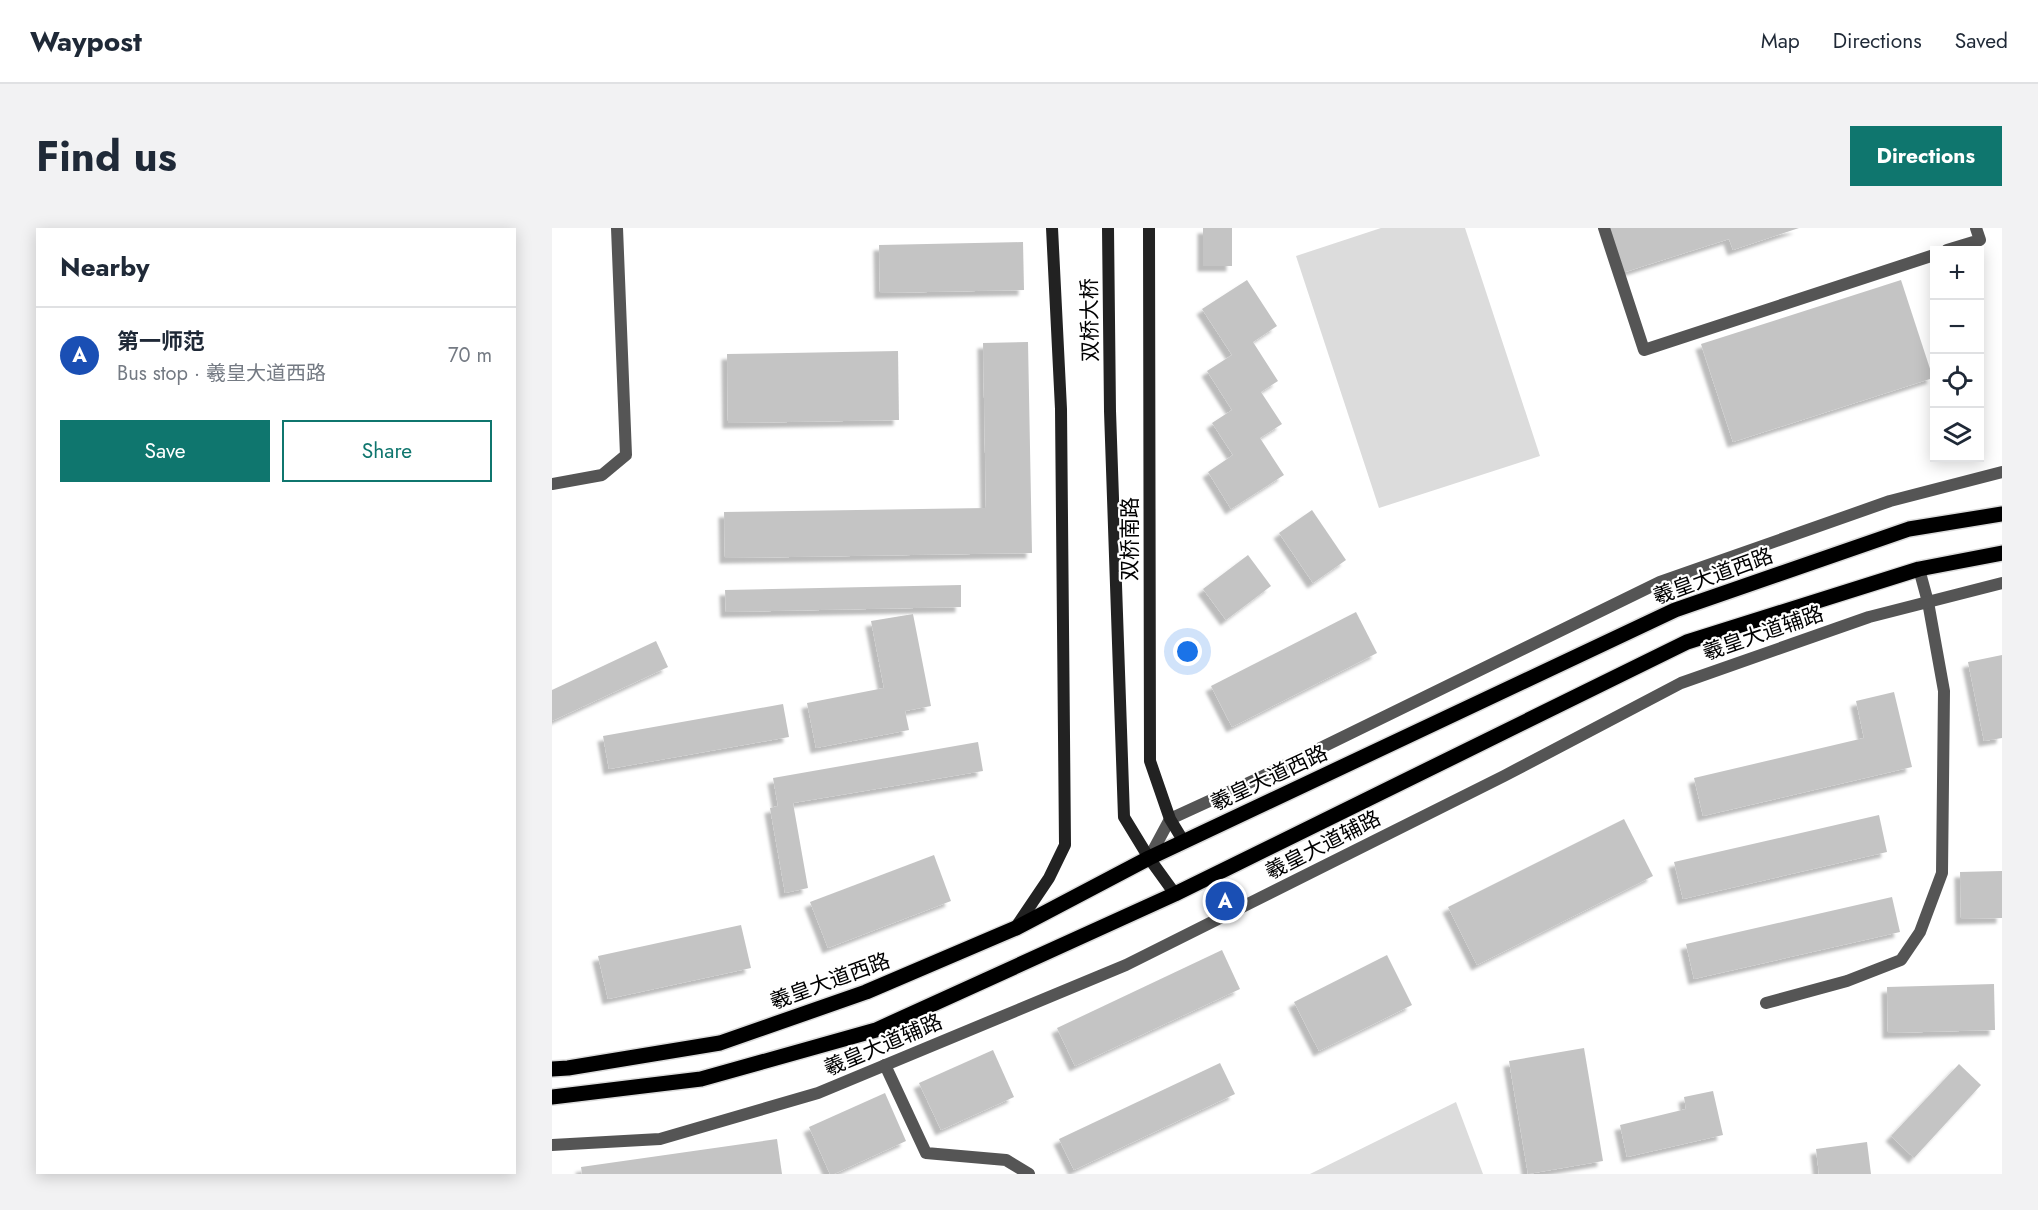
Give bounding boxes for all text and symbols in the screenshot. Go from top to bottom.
text: Waypost [30,21,142,62]
text: Map [1761,26,1800,56]
text: Directions [1833,26,1922,56]
text: Saved [1955,26,2008,56]
text: Find us [36,126,177,187]
button: Directions [1850,126,2002,186]
map controls [1930,246,1984,462]
button: + [1930,246,1984,300]
text: Nearby [60,248,149,286]
street label: 双桥大桥 [1074,278,1106,362]
button: − [1930,300,1984,354]
text: 第一师范 [117,325,205,357]
text: A [72,341,87,370]
text: 70 m [448,341,492,370]
button: locate [1930,354,1984,408]
text: Bus stop · 羲皇大道西路 [117,359,326,388]
button: layers [1930,408,1984,462]
button: Save [60,420,270,482]
button: Share [282,420,492,482]
street label: 双桥南路 [1115,497,1145,581]
street label: 羲皇大道西路 [1649,540,1777,612]
street label: 羲皇大道辅路 [1699,598,1827,668]
your location [1173,637,1202,666]
street label: 羲皇大道西路 [1206,738,1332,818]
street label: 羲皇大道辅路 [1260,803,1386,887]
pin: A [1206,878,1244,924]
street label: 羲皇大道西路 [766,945,894,1017]
street label: 羲皇大道辅路 [819,1007,947,1083]

